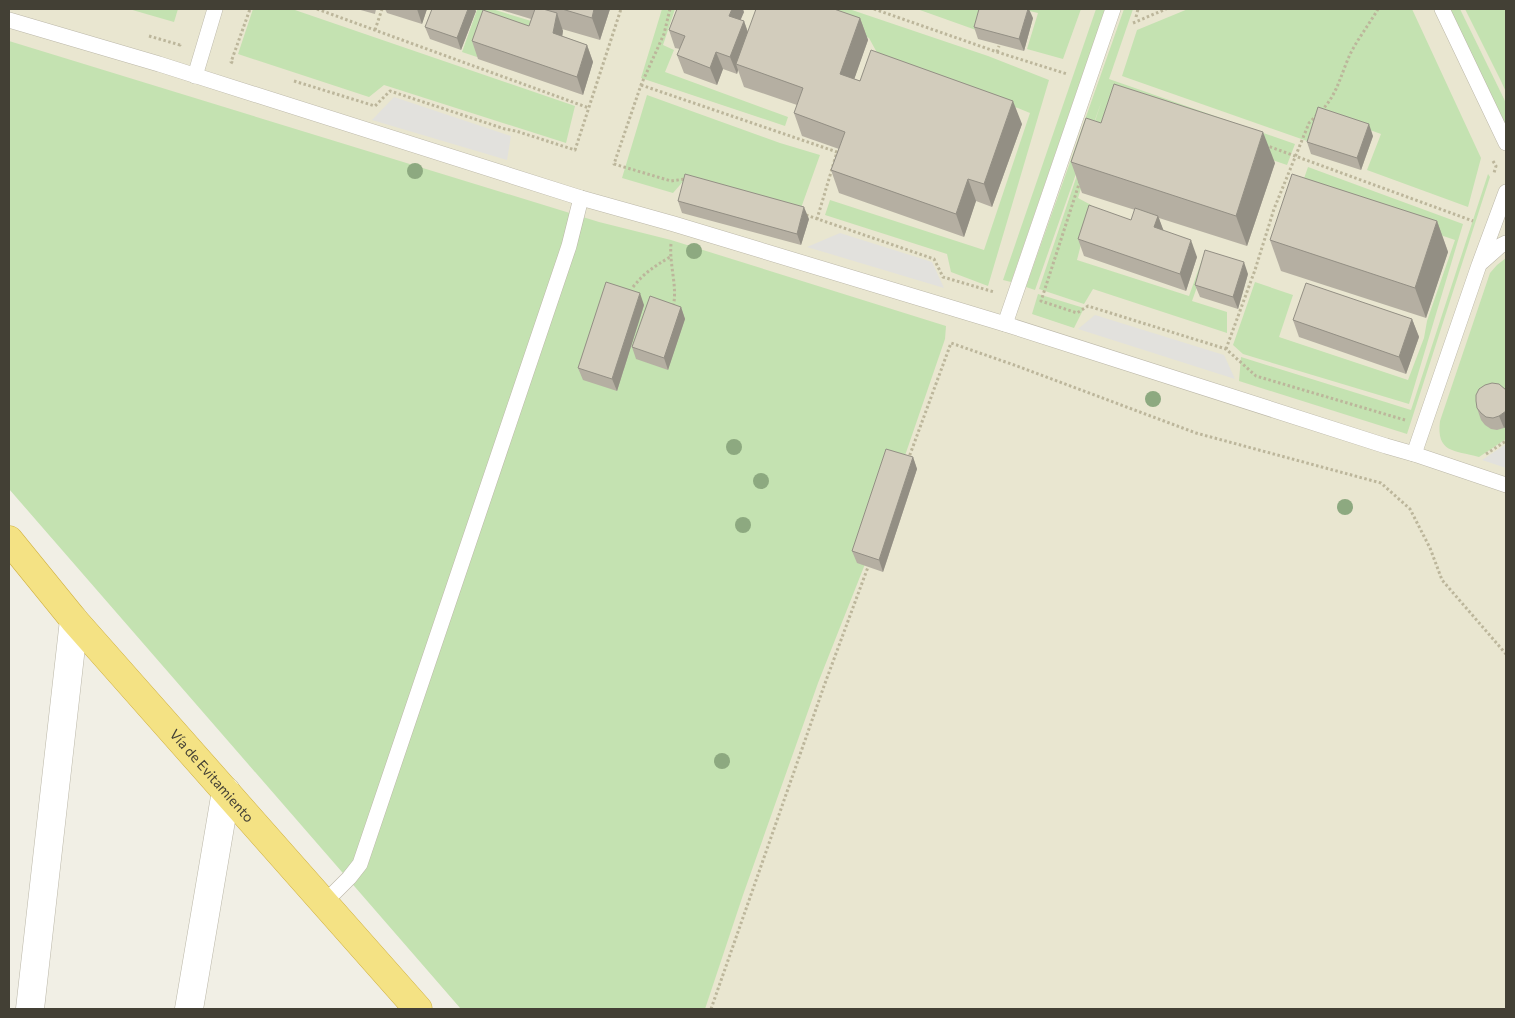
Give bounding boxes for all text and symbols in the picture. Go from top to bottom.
street label: Vía de Evitamiento [166,725,258,825]

